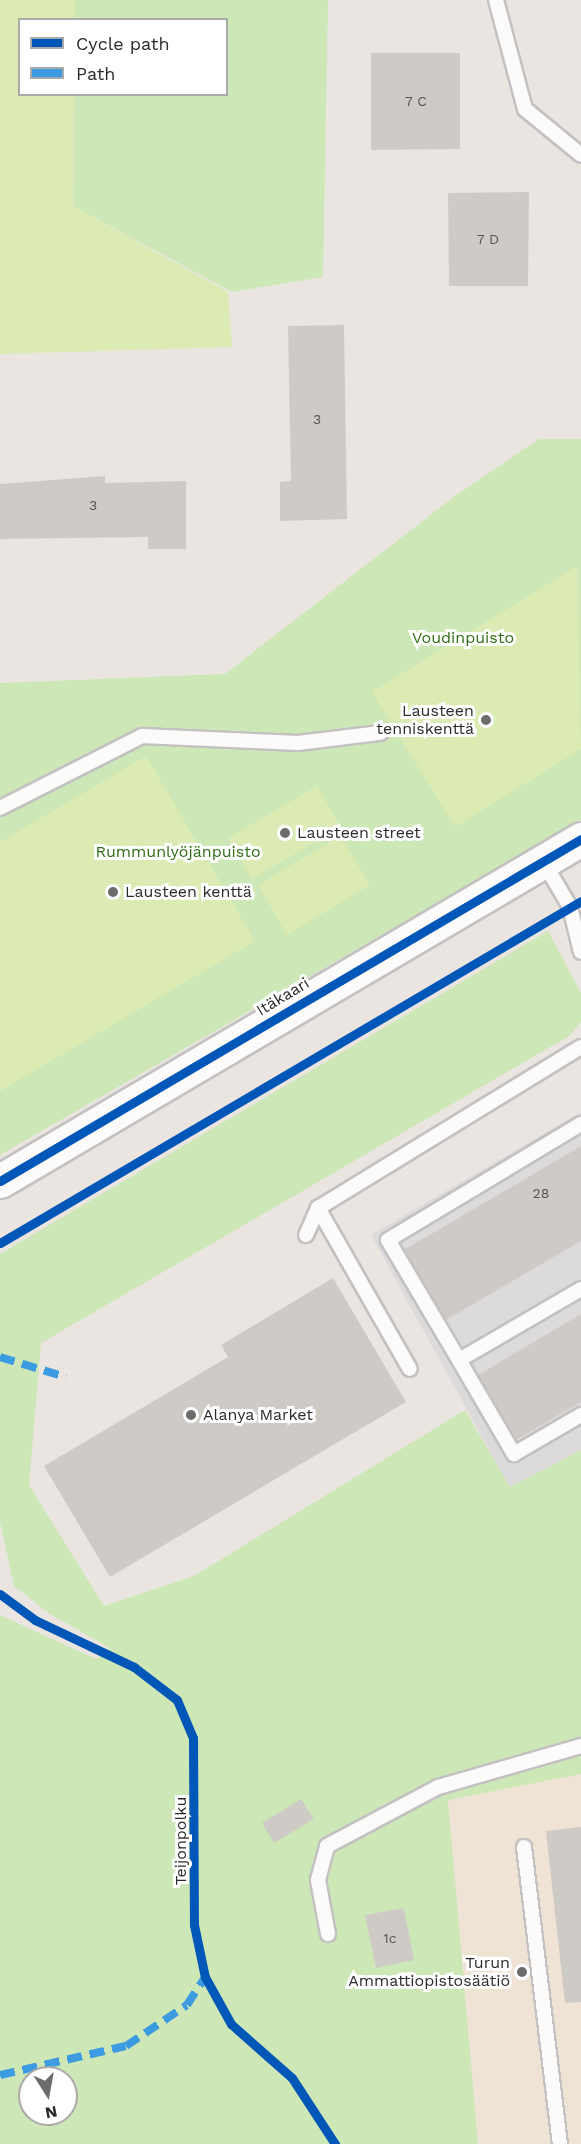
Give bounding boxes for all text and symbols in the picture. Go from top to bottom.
legend [18,18,228,96]
text: Cycle path [76,33,170,54]
text: Path [76,63,116,84]
house number: 7 C [405,93,427,109]
house number: 7 D [477,231,499,247]
house number: 3 [313,411,321,427]
house number: 3 [89,497,97,513]
park label: Voudinpuisto [412,628,514,648]
place label: Lausteen tenniskenttä [376,701,474,739]
marker: Lausteen tenniskenttä [479,713,493,727]
place label: Lausteen street [297,823,421,843]
marker: Lausteen street [278,826,292,840]
park label: Rummunlyöjänpuisto [95,842,261,862]
place label: Lausteen kenttä [125,882,252,902]
marker: Lausteen kenttä [106,885,120,899]
street label: Itäkaari [253,974,313,1020]
house number: 28 [533,1185,549,1201]
place label: Alanya Market [203,1405,313,1425]
marker: Alanya Market [184,1408,198,1422]
street label: Teijonpolku [171,1797,191,1885]
house number: 1c [383,1930,397,1946]
place label: Turun Ammattiopistosäätiö [348,1953,510,1991]
marker: Turun Ammattiopistosäätiö [515,1965,529,1979]
north arrow [18,2066,78,2126]
text: N [44,2102,59,2123]

